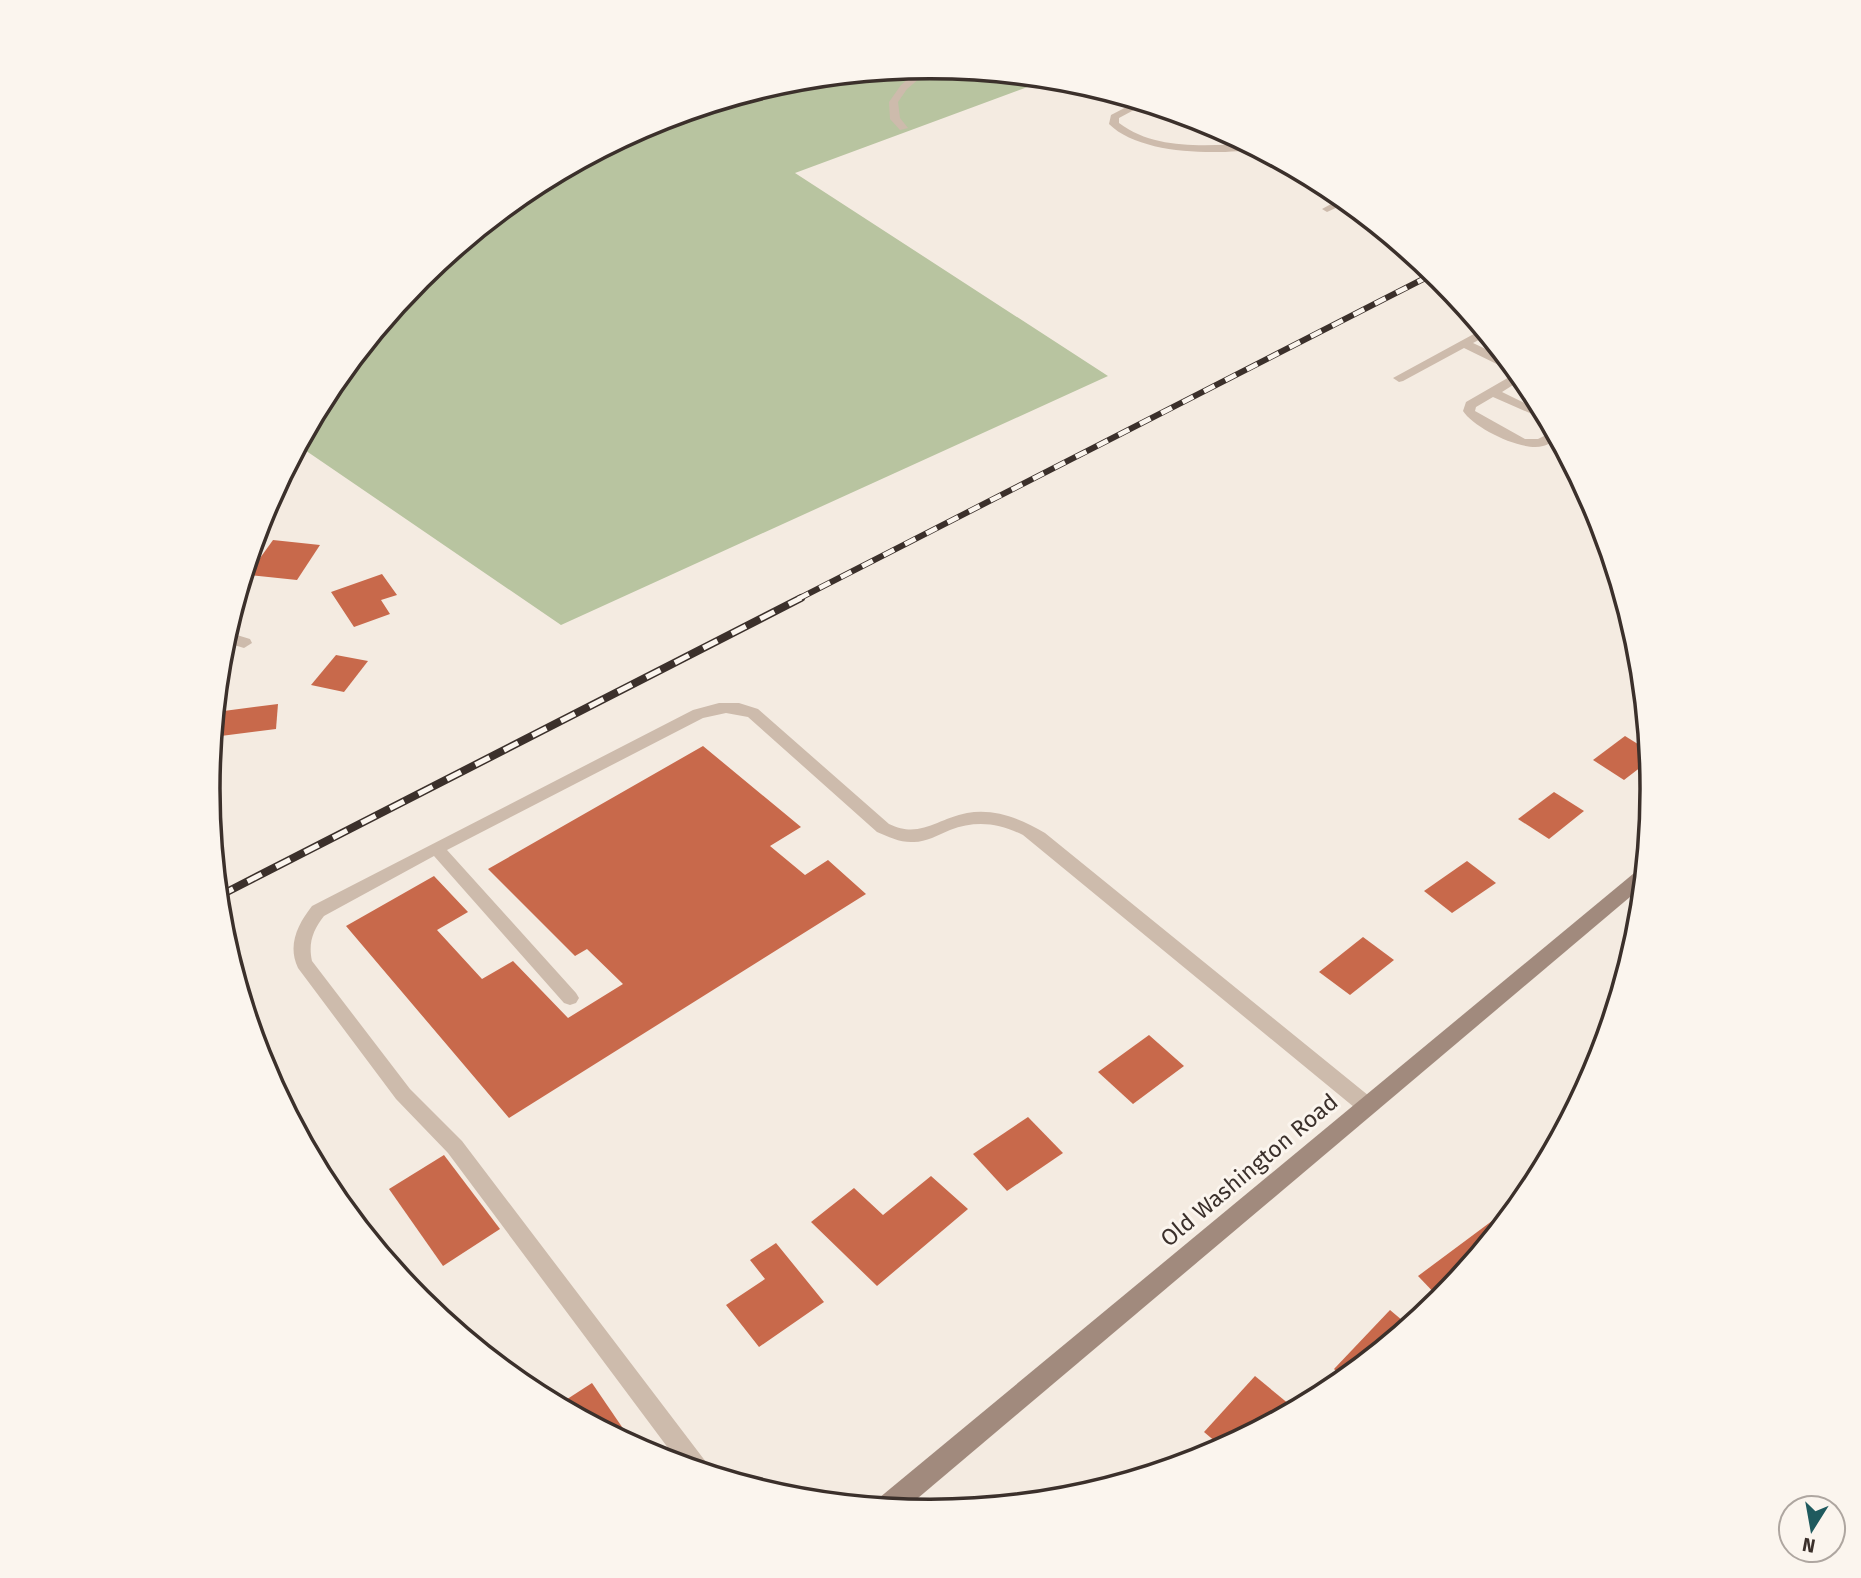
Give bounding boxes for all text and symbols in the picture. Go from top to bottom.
street label: Old Washington Road [1155,1088,1343,1252]
north arrow [1777,1494,1847,1564]
text: N [1800,1533,1817,1558]

